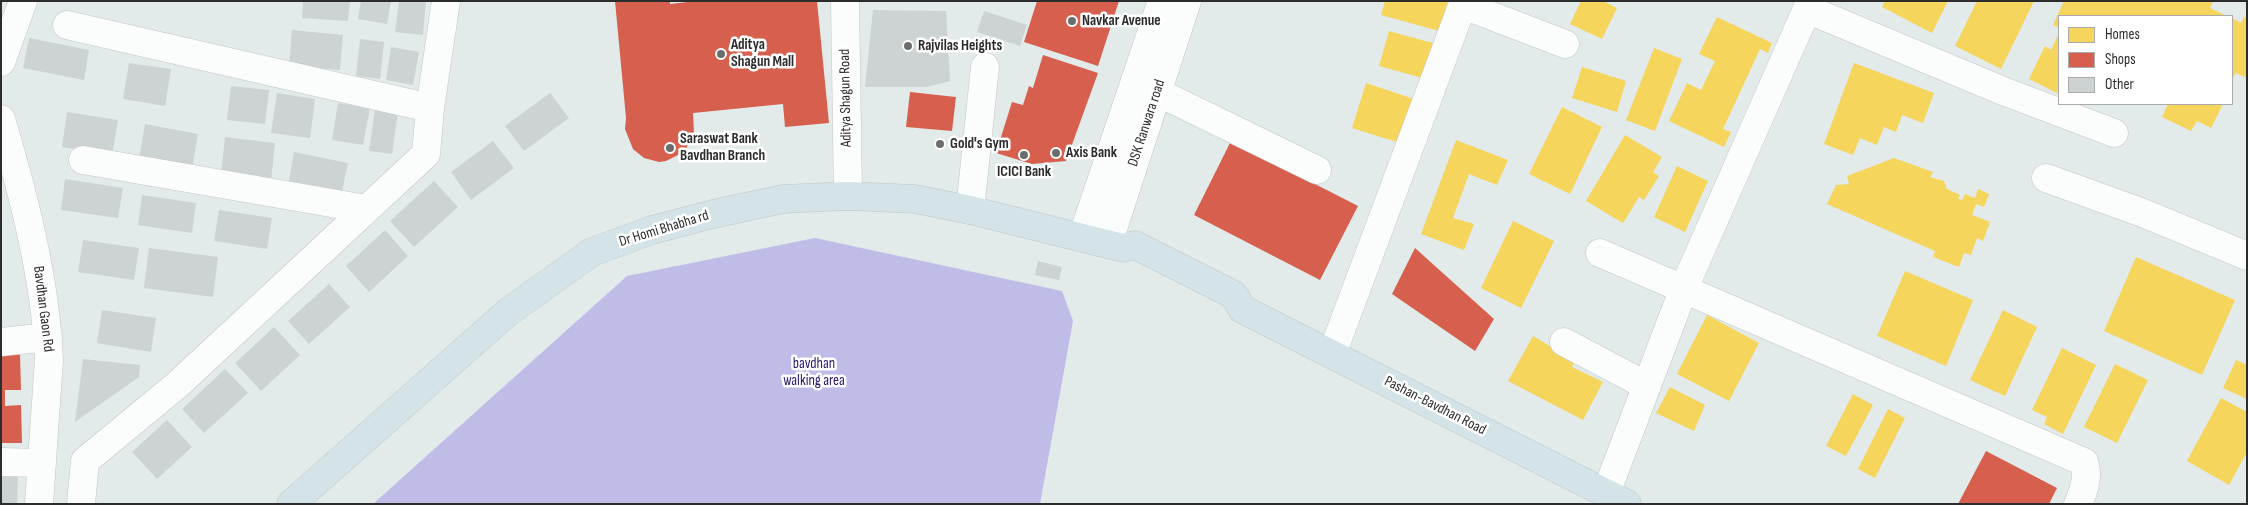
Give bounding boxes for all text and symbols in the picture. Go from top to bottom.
place label: Navkar Avenue [1082,12,1161,30]
marker: Navkar Avenue [1066,15,1078,27]
legend [2058,15,2233,105]
text: Homes [2105,25,2140,44]
place label: Aditya Shagun Mall [731,36,794,71]
place label: Rajvilas Heights [918,37,1002,55]
marker: Rajvilas Heights [902,40,914,52]
marker: Aditya Shagun Mall [715,48,727,60]
street label: Aditya Shagun Road [836,49,856,147]
text: Shops [2105,50,2136,69]
text: Other [2105,75,2134,94]
street label: DSK Ranwara road [1124,77,1170,169]
place label: Saraswat Bank Bavdhan Branch [680,130,765,165]
place label: Gold's Gym [950,135,1009,153]
marker: Gold's Gym [934,138,946,150]
marker: Saraswat Bank Bavdhan Branch [664,142,676,154]
place label: Axis Bank [1066,144,1117,162]
marker: Axis Bank [1050,147,1062,159]
marker: ICICI Bank [1018,149,1030,161]
place label: ICICI Bank [997,163,1051,181]
street label: Dr Homi Bhabha rd [617,207,711,251]
street label: Bavdhan Gaon Rd [29,265,57,353]
park label: bavdhan walking area [783,355,845,390]
street label: Pashan-Bavdhan Road [1381,373,1489,439]

